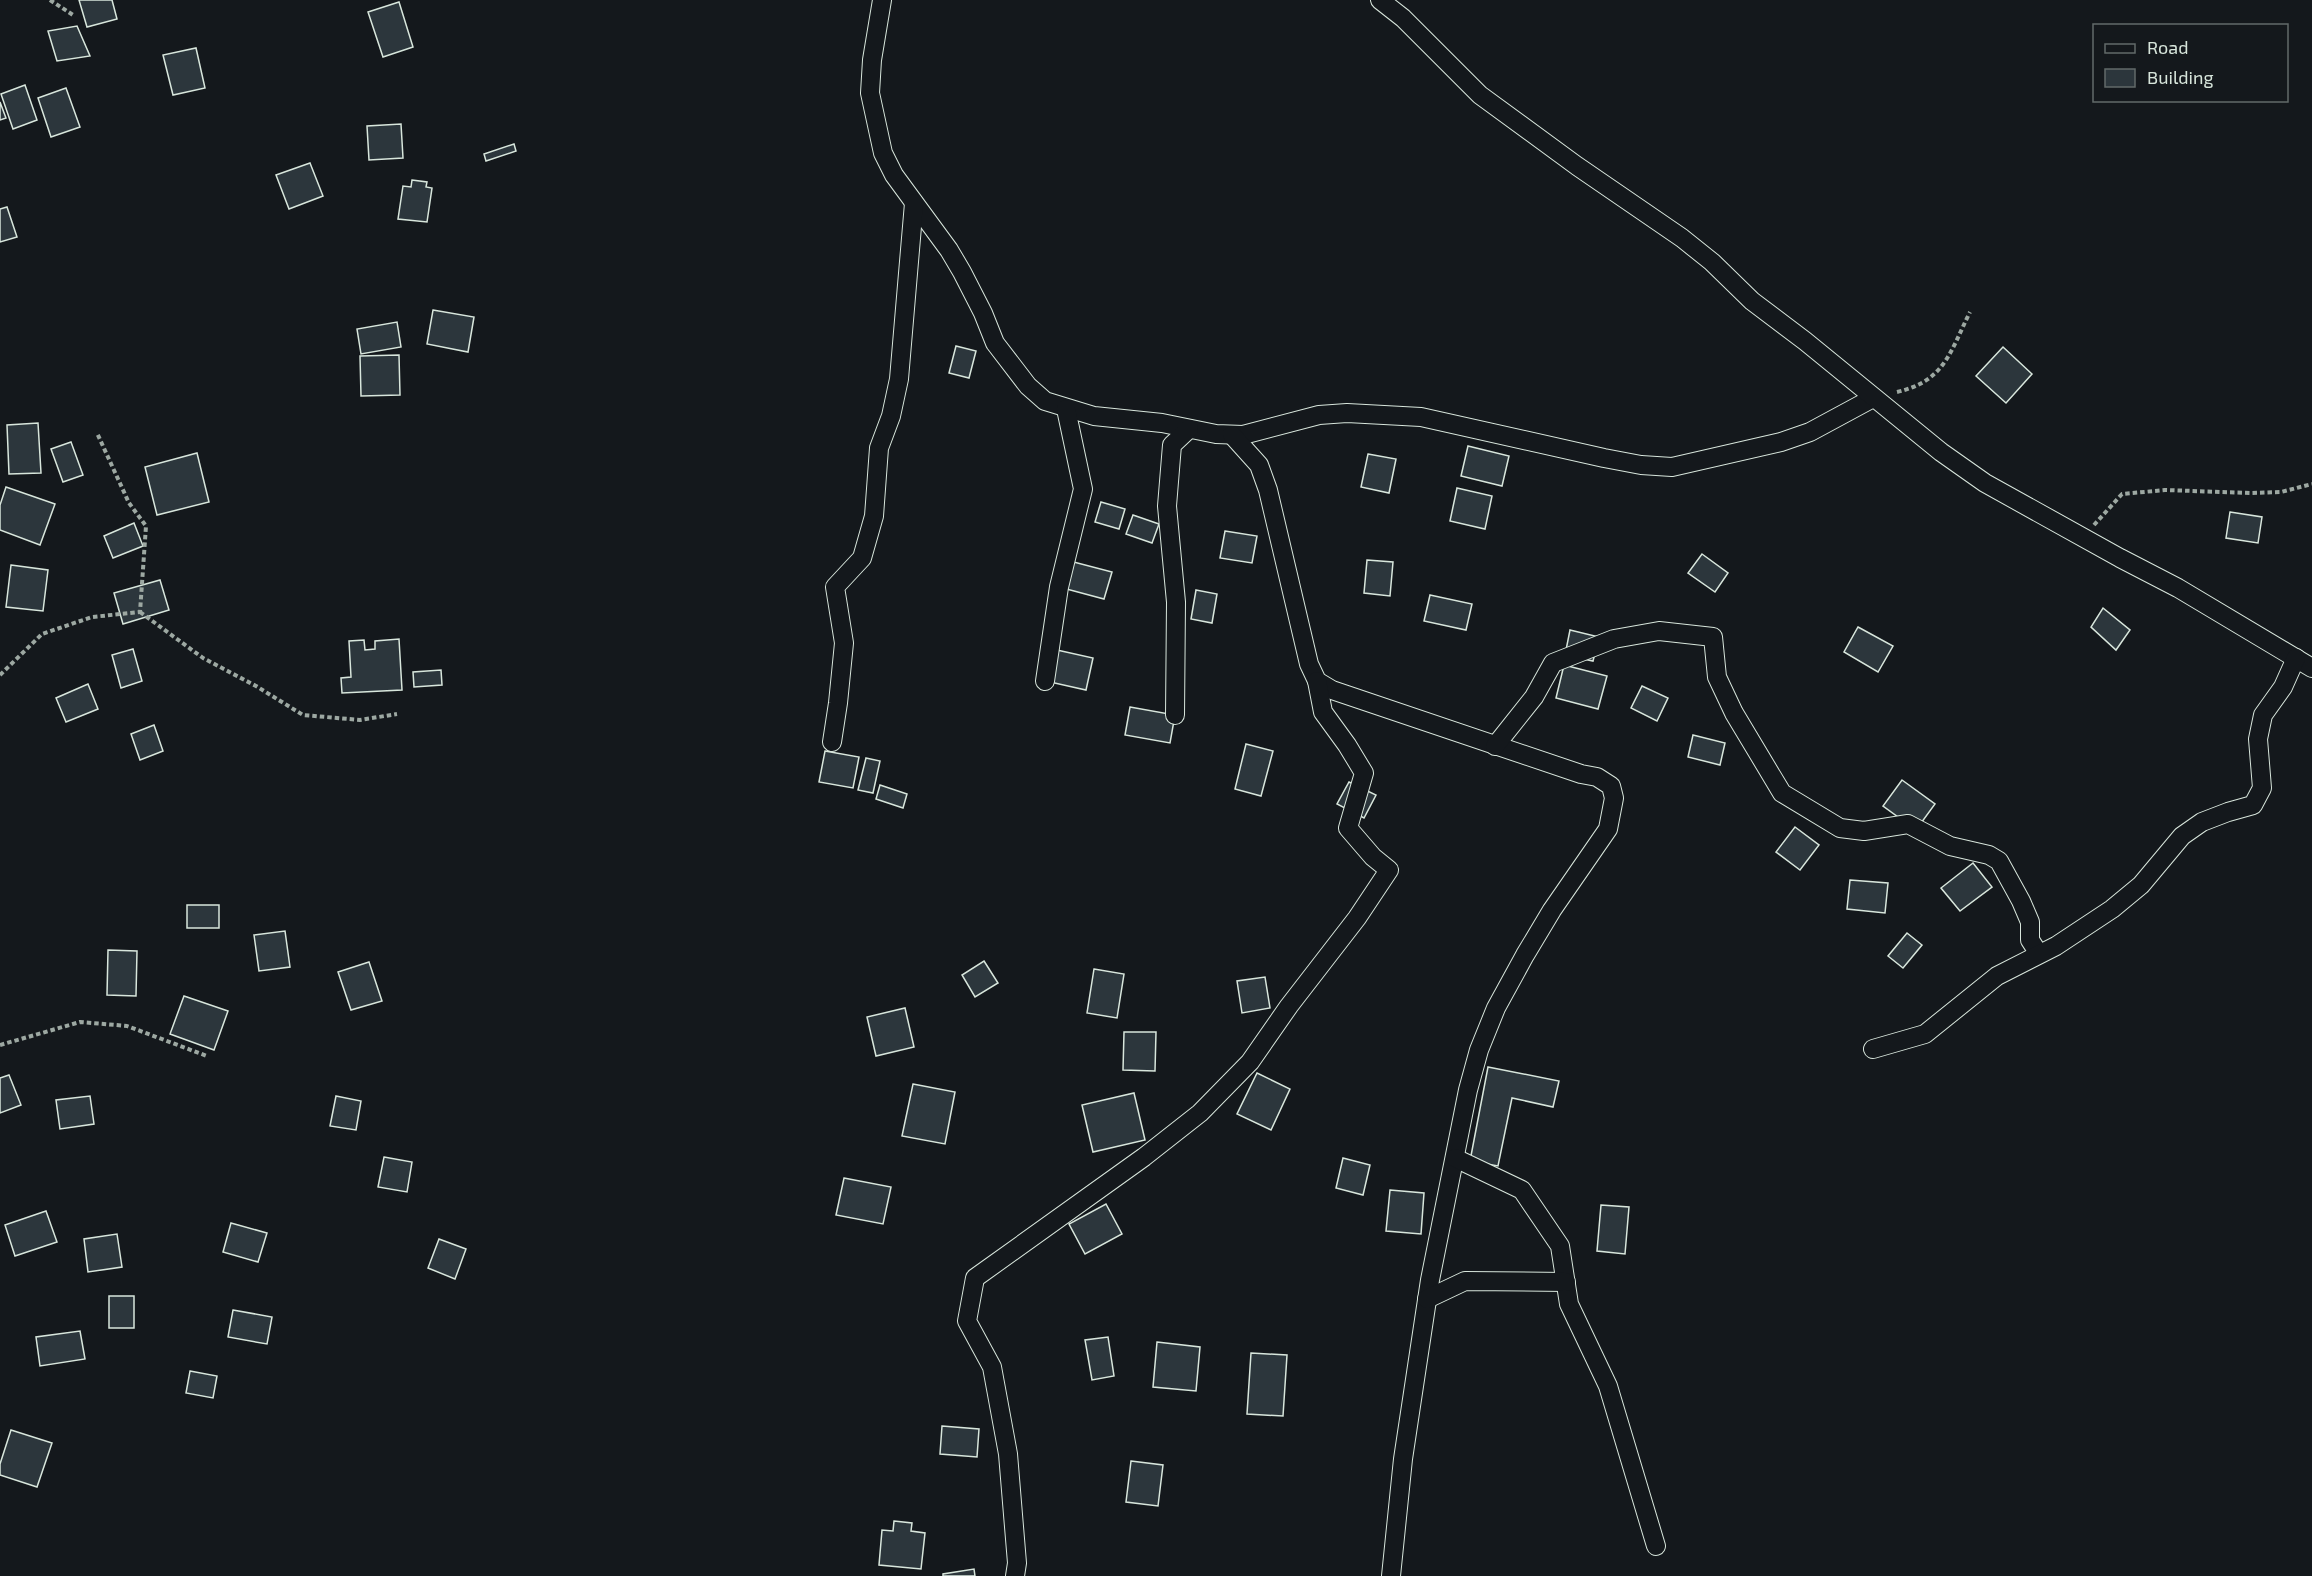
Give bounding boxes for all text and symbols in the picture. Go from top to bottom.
legend [2093,24,2288,102]
text: Road [2147,36,2188,58]
text: Building [2147,66,2214,88]

